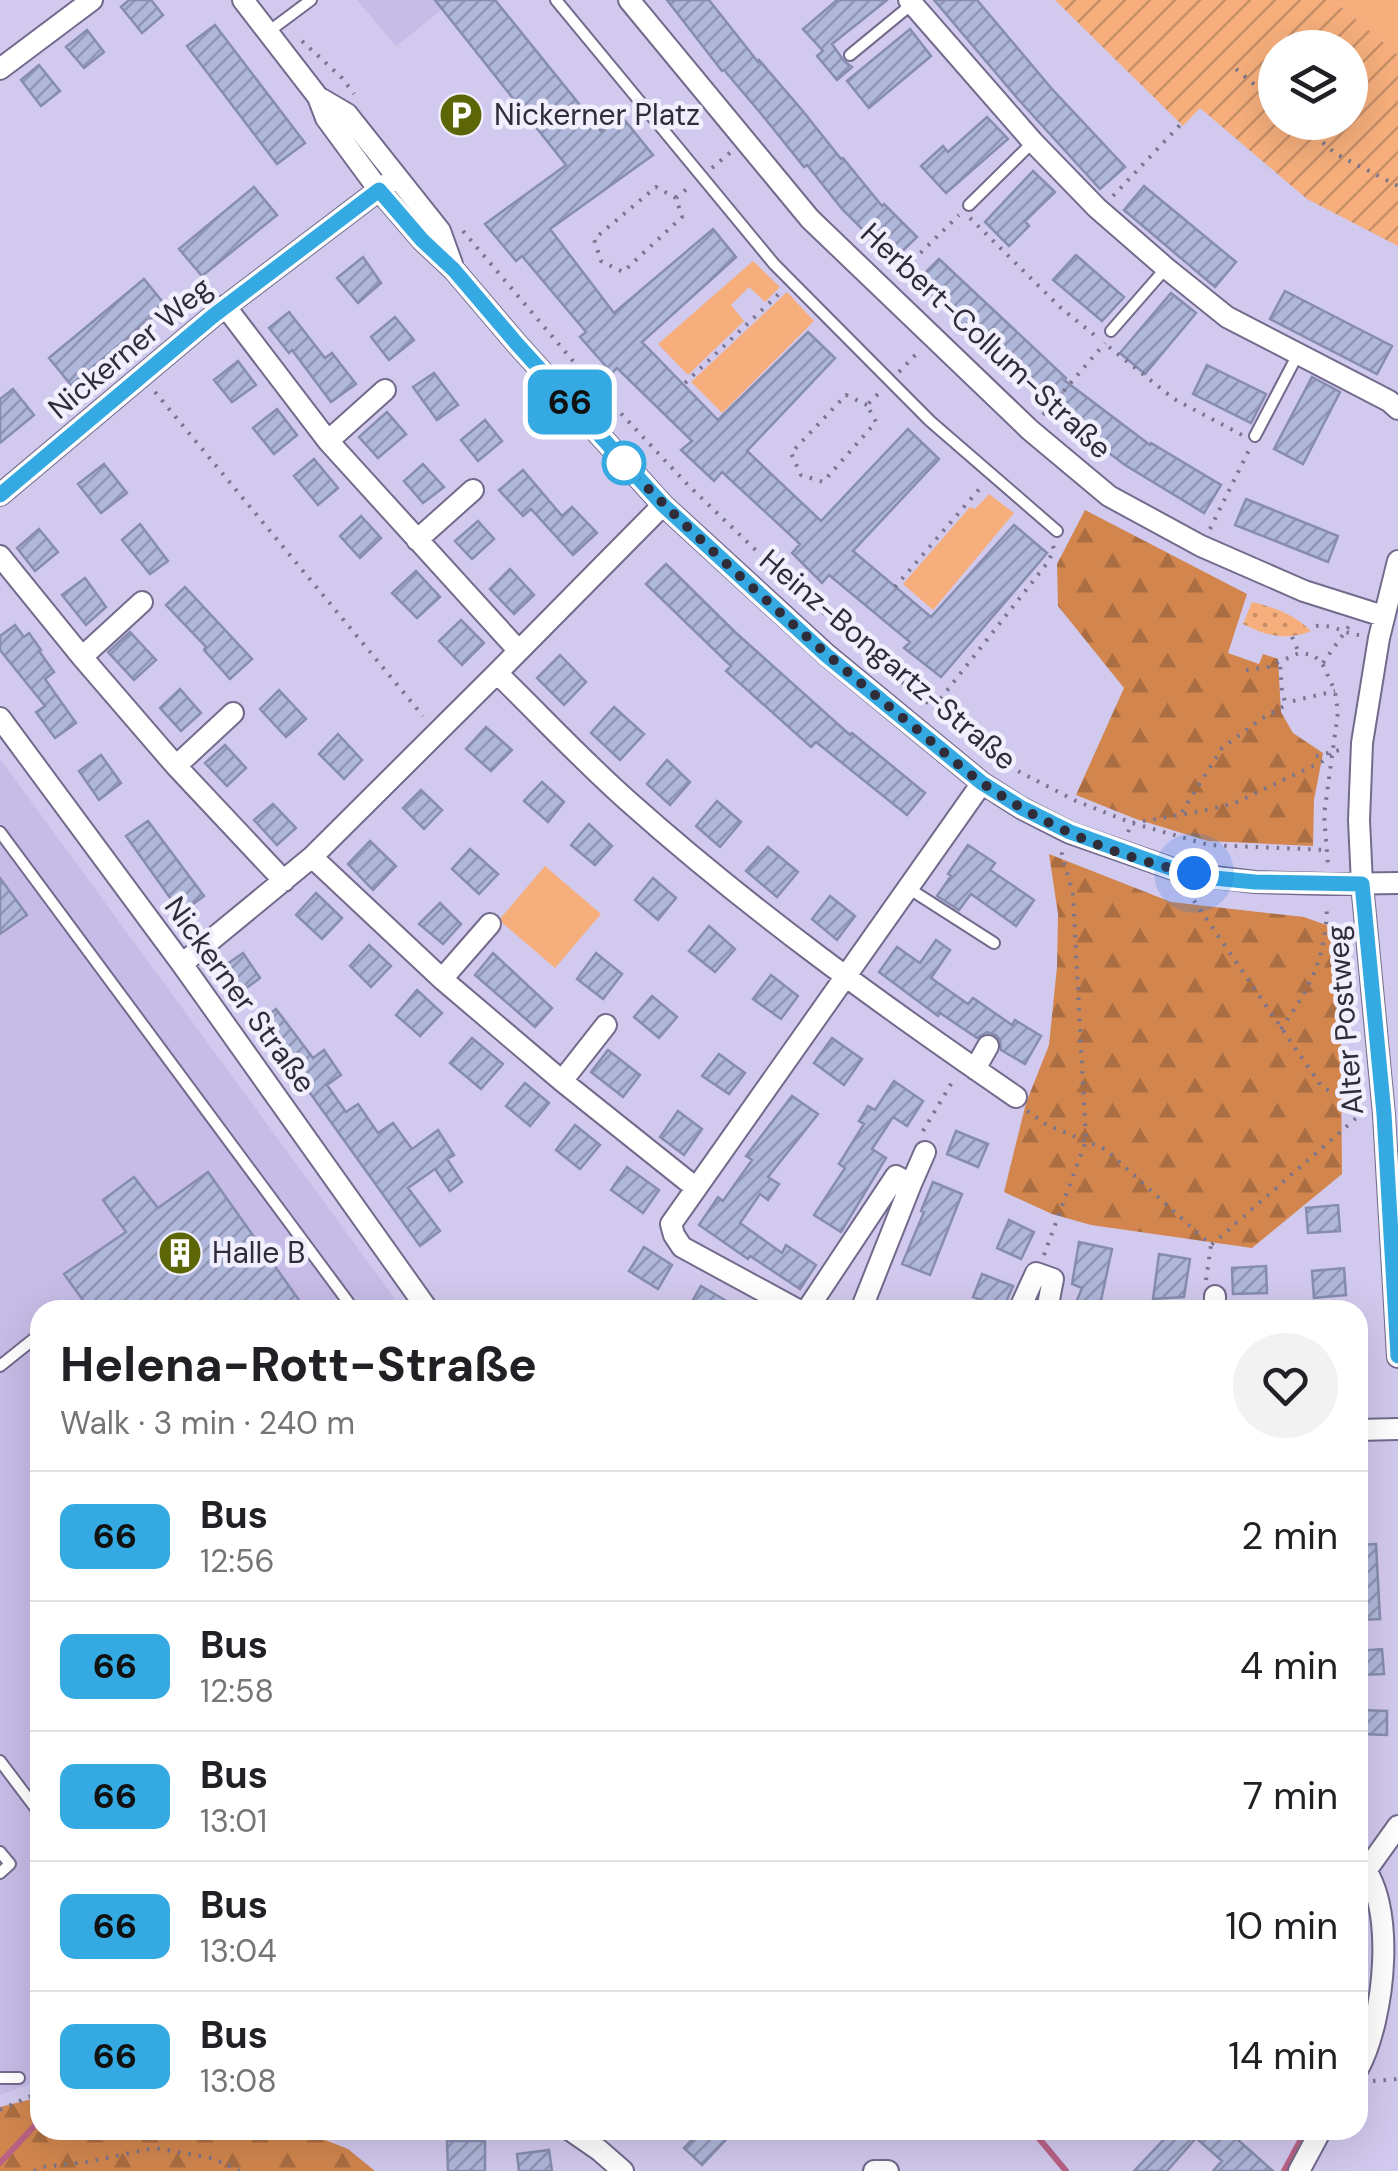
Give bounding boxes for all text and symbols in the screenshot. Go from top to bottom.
map controls [1258,30,1368,140]
button: layers [1258,30,1368,140]
parking icon: Nickerner Platz [438,92,484,138]
place label: Nickerner Platz [494,95,700,134]
street label: Herbert-Collum-Straße [853,214,1120,467]
street label: Nickerner Weg [40,268,220,427]
line badge: 66 [525,370,615,434]
text: 66 [548,379,592,425]
unlabelled marker [603,442,645,484]
street label: Heinz-Bongartz-Straße [752,541,1025,779]
your location [1169,848,1219,898]
street label: Nickerner Straße [156,889,325,1101]
street label: Alter Postweg [1317,923,1372,1117]
building icon: Halle B [157,1230,203,1276]
place label: Halle B [212,1233,305,1272]
text: Helena-Rott-Straße [60,1333,537,1396]
button: heart [1233,1333,1338,1438]
text: Walk · 3 min · 240 m [60,1402,355,1444]
text: Bus [200,1490,268,1540]
text: 2 min [1241,1511,1338,1561]
text: 66 [93,1513,137,1559]
text: 12:56 [200,1540,275,1582]
text: Bus [200,1620,268,1670]
text: 4 min [1240,1641,1338,1691]
text: 66 [93,1643,137,1689]
text: 12:58 [200,1670,274,1712]
text: Bus [200,1750,268,1800]
text: 7 min [1243,1771,1338,1821]
text: 66 [93,1773,137,1819]
text: 13:01 [200,1800,267,1842]
text: Bus [200,1880,268,1930]
text: 10 min [1225,1901,1338,1951]
text: 66 [93,1903,137,1949]
text: 13:04 [200,1930,277,1972]
text: Bus [200,2010,268,2060]
text: 14 min [1228,2031,1338,2081]
text: 66 [93,2033,137,2079]
text: 13:08 [200,2060,277,2102]

